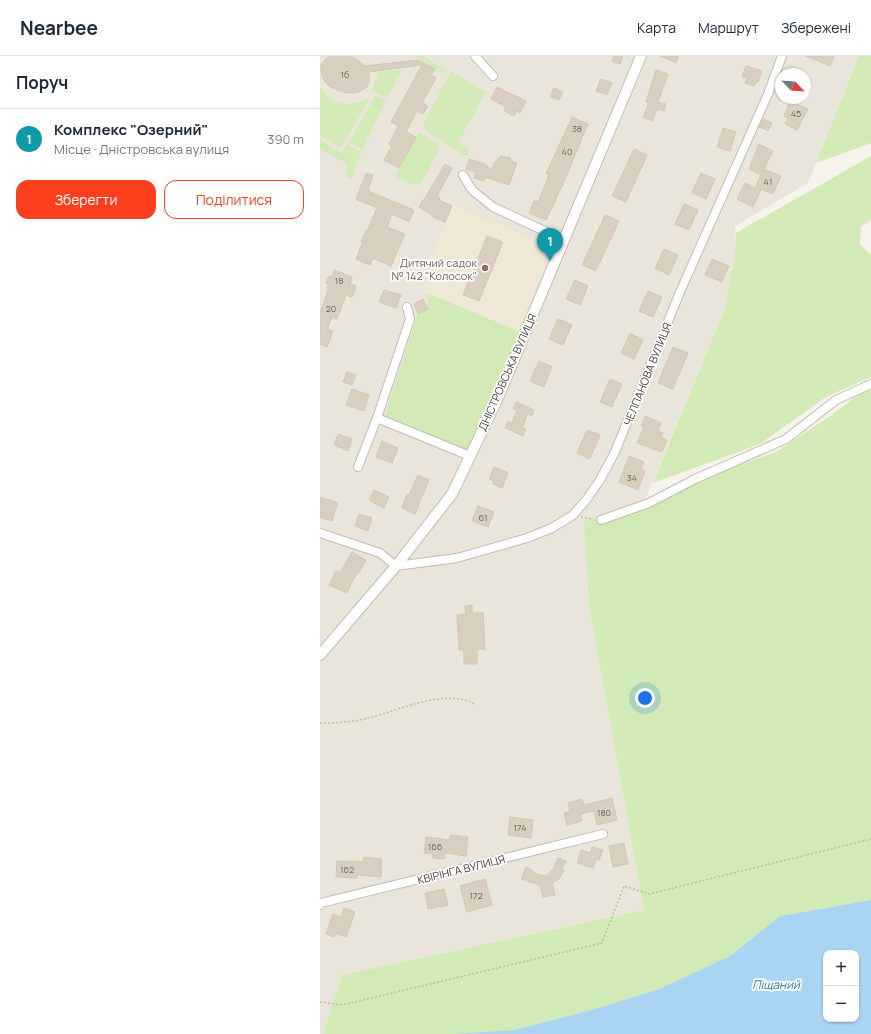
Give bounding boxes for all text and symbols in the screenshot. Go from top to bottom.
text: Nearbee [20,15,98,41]
text: Карта [637,18,676,37]
text: Маршрут [698,18,759,37]
text: Збережені [781,18,851,37]
house number: 1б [341,68,349,81]
north arrow [775,68,811,104]
text: Поруч [16,71,68,94]
house number: 45 [791,107,801,120]
text: Комплекс "Озерний" [54,119,209,140]
house number: 38 [572,122,582,135]
text: 1 [26,130,32,148]
text: 390 m [267,130,304,148]
text: Місце · Дністровська вулиця [54,140,229,158]
house number: 40 [562,145,572,158]
house number: 41 [764,175,772,188]
button: Зберегти [16,180,156,219]
button: Поділитися [164,180,304,219]
pin: 1 [537,228,563,261]
place label: Дитячий садок № 142 "Колосок" [391,255,478,283]
marker: Дитячий садок № 142 "Колосок" [480,263,490,273]
house number: 18 [335,274,343,287]
house number: 20 [326,302,336,315]
street label: ДНІСТРОВСЬКА ВУЛИЦЯ [474,311,540,433]
street label: ЧЕЛПАНОВА ВУЛИЦЯ [620,320,675,428]
house number: 34 [627,471,637,484]
house number: 61 [479,511,487,524]
your location [635,688,655,708]
house number: 180 [597,806,611,819]
house number: 174 [514,821,526,834]
house number: 166 [428,840,443,853]
street label: КВІРІНГА ВУЛИЦЯ [416,851,506,887]
house number: 162 [340,863,354,876]
house number: 172 [469,889,483,902]
map controls [823,950,859,1022]
button: + [823,950,859,986]
water label: Піщаний [752,976,801,993]
button: − [823,986,859,1022]

